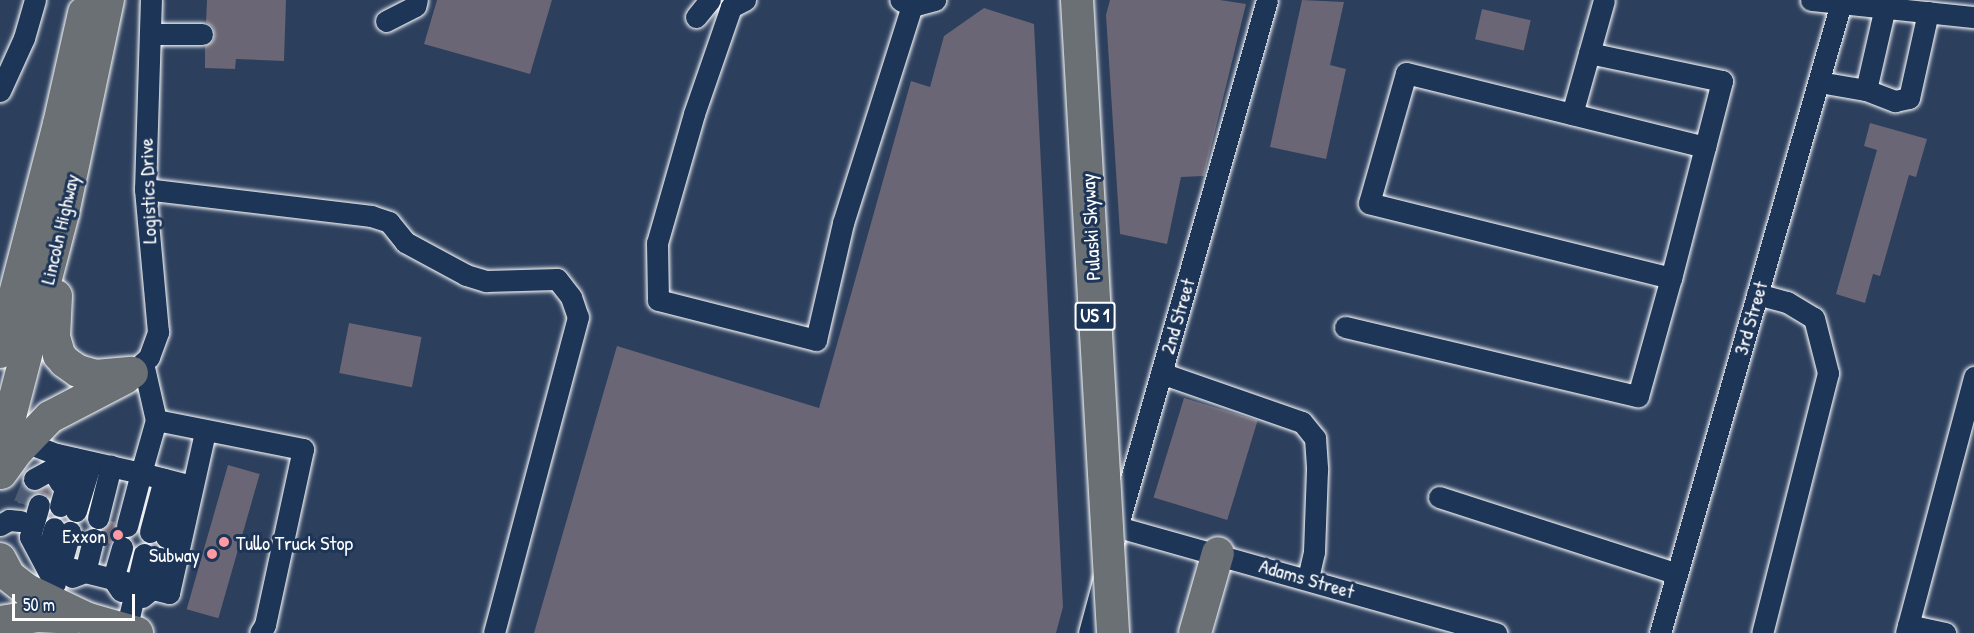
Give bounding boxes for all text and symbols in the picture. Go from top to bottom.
street label: Logistics Drive [133,138,161,244]
street label: Lincoln Highway [35,172,83,286]
street label: Pulaski Skyway [1075,173,1105,281]
street label: 2nd Street [1155,276,1199,356]
street label: 3rd Street [1728,278,1772,358]
road number: US 1 [1074,301,1116,331]
place label: Exxon [62,523,106,547]
marker: Exxon [111,528,125,542]
place label: Tullo Truck Stop [236,530,353,554]
marker: Tullo Truck Stop [217,535,231,549]
place label: Subway [149,542,200,566]
marker: Subway [205,547,219,561]
street label: Adams Street [1257,553,1357,603]
scale bar [15,582,138,620]
text: 50 m [23,592,55,617]

